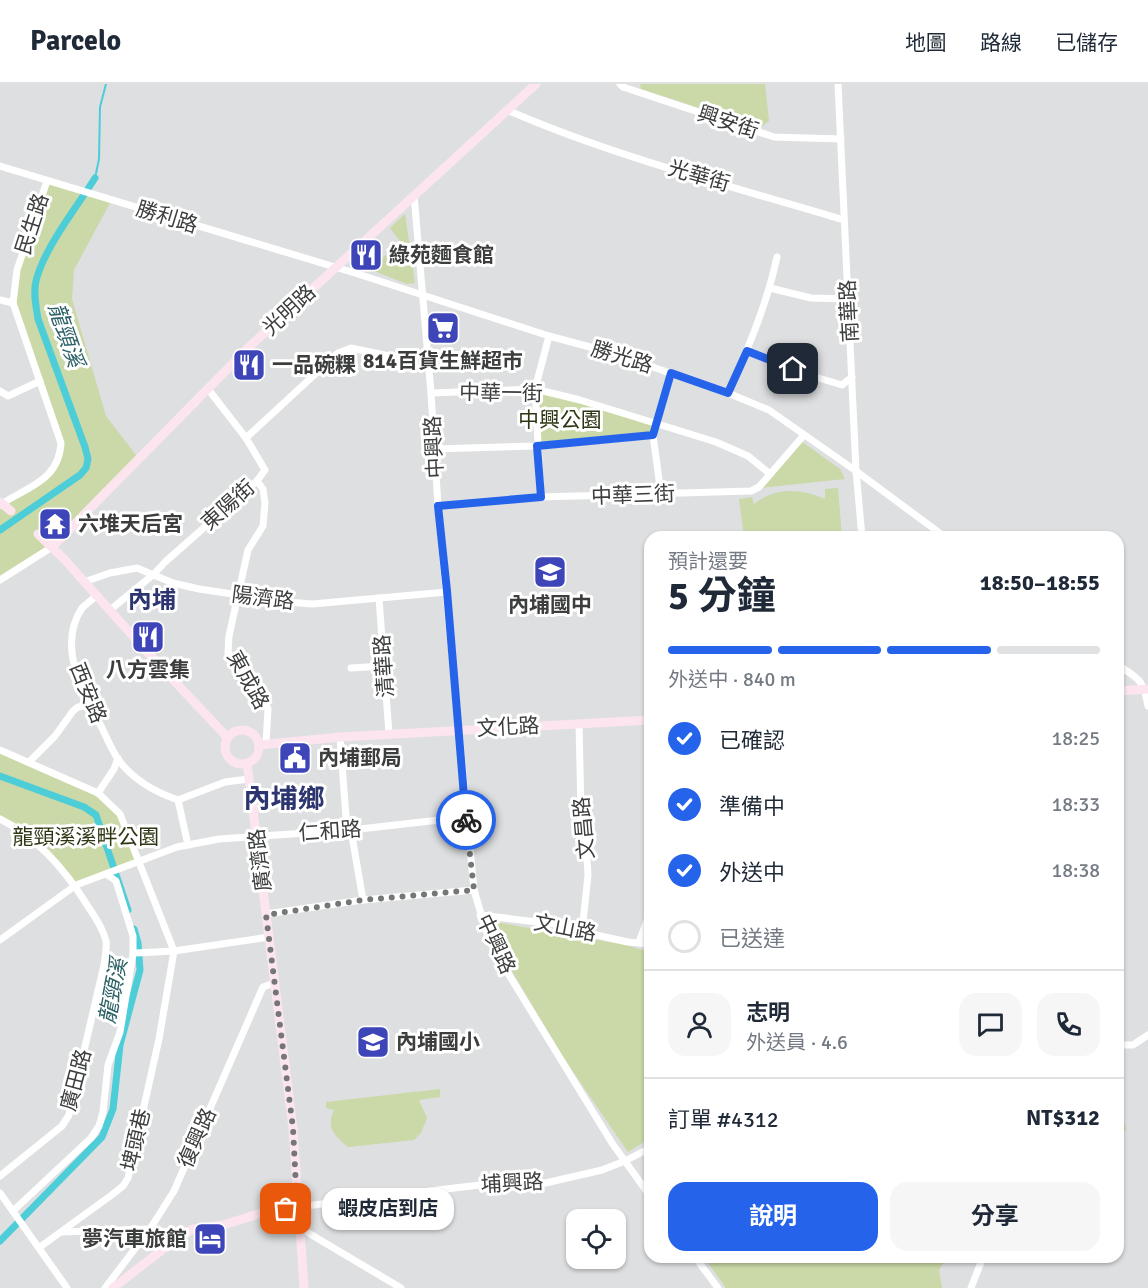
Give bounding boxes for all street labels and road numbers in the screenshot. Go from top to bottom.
street label: 興安街 [694,100,762,144]
street label: 光華街 [665,155,733,197]
street label: 民生路 [10,190,54,258]
street label: 勝利路 [133,195,201,239]
street label: 光明路 [257,279,321,341]
street label: 南華路 [834,279,864,343]
street label: 勝光路 [588,335,656,379]
street label: 中華一街 [459,379,543,407]
street label: 中興路 [419,415,449,479]
street label: 東陽街 [196,474,260,536]
street label: 中華三街 [591,481,675,509]
street label: 陽濟路 [230,581,296,615]
street label: 清華路 [369,634,399,698]
street label: 東成路 [221,646,275,714]
street label: 西安路 [64,659,112,727]
street label: 文化路 [476,712,540,742]
street label: 文昌路 [568,795,600,861]
street label: 仁和路 [298,816,362,846]
street label: 廣濟路 [243,827,277,893]
street label: 文山路 [532,909,598,947]
street label: 中興路 [471,910,521,978]
street label: 廣田路 [55,1046,97,1114]
street label: 復興路 [172,1104,222,1172]
street label: 埤頭巷 [116,1106,156,1174]
street label: 埔興路 [480,1168,544,1198]

